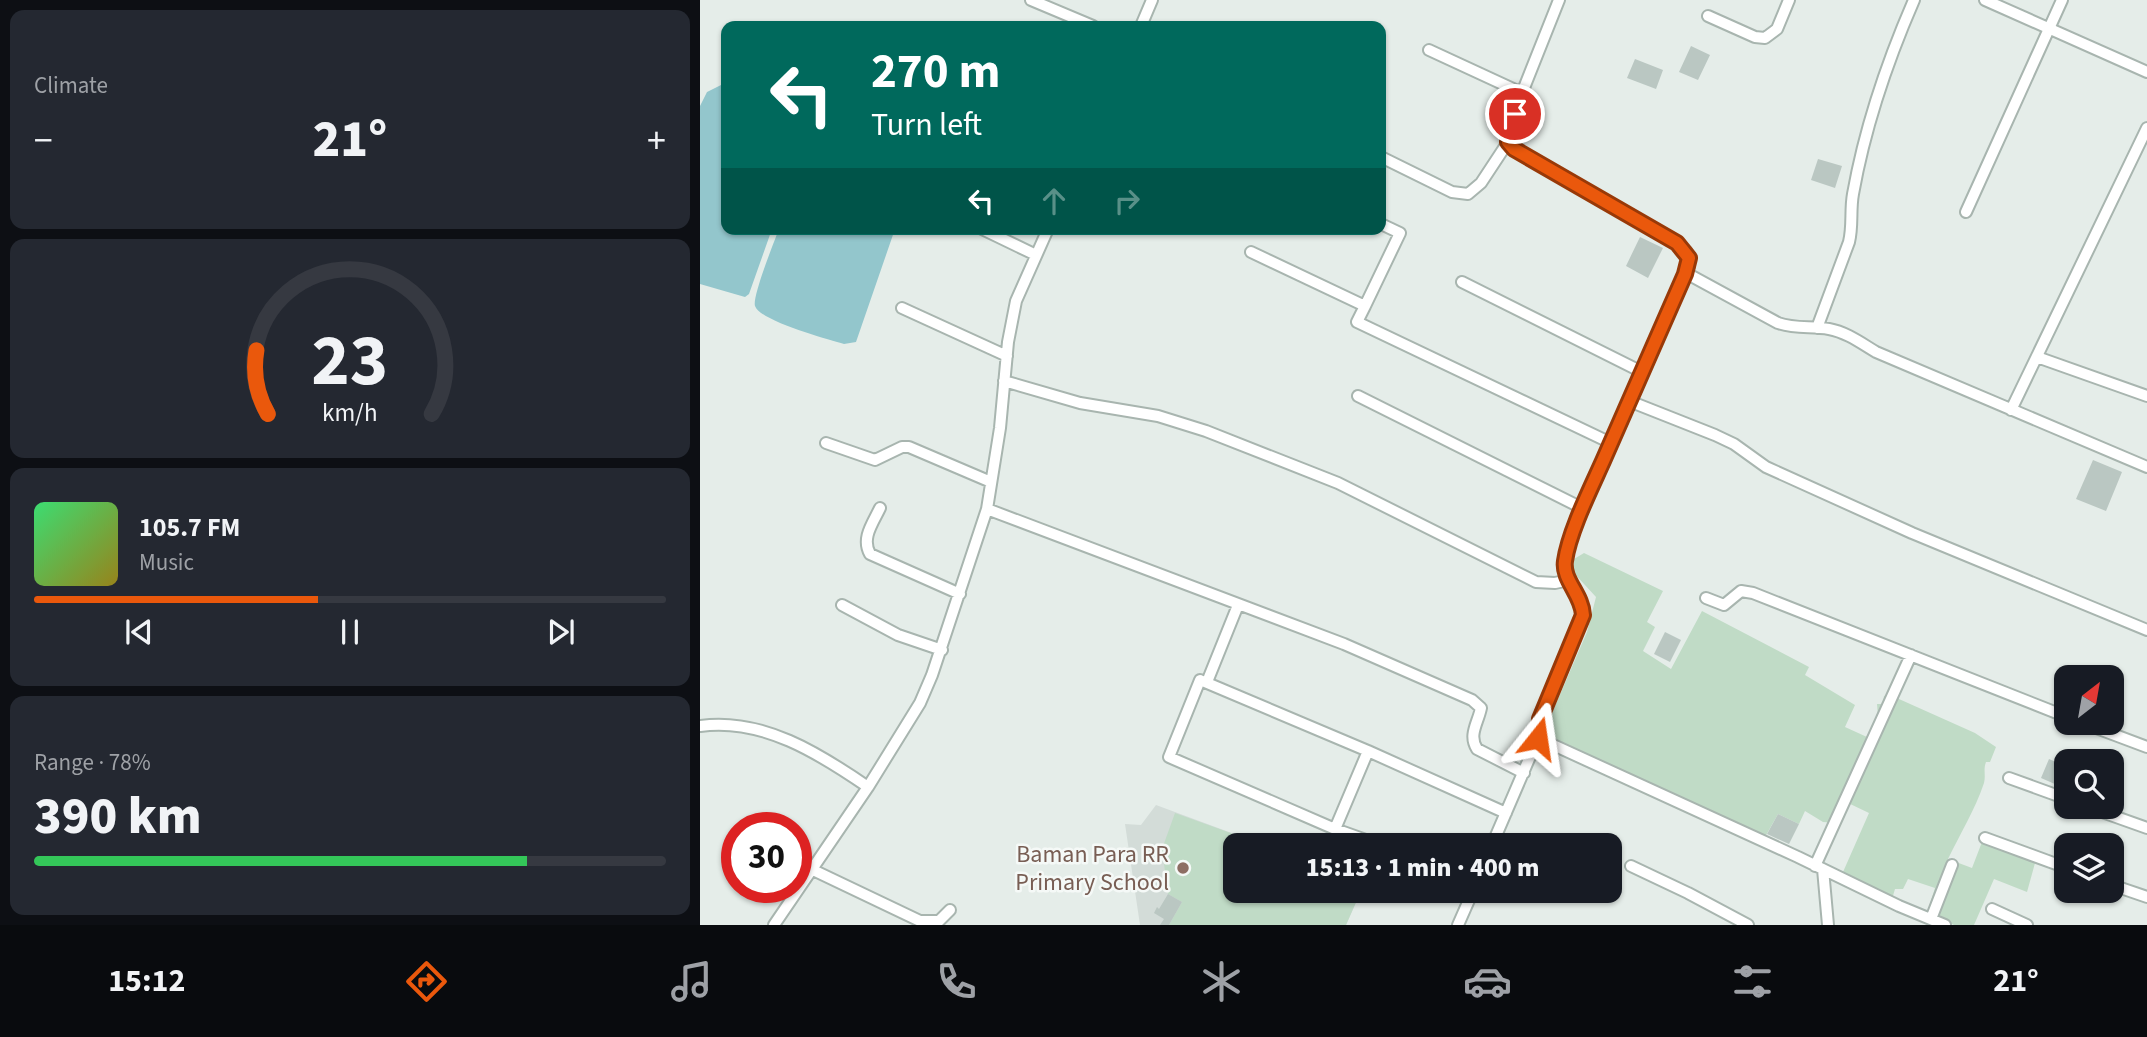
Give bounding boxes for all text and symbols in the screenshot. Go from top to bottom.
text: 270 m [871,37,1000,107]
icon: left [756,49,847,140]
text: Climate [34,69,108,102]
pin [1485,84,1545,144]
icon: arrive [1496,95,1534,133]
text: Turn left [871,102,982,148]
text: 21° [313,103,387,177]
text: − [34,114,53,168]
text: + [647,114,666,168]
icon: left [962,182,1000,220]
icon: ahead [1035,182,1073,220]
icon: right [1108,182,1146,220]
text: 23 [312,310,388,414]
text: km/h [322,395,378,431]
text: 105.7 FM [139,509,240,546]
text: Music [139,546,194,579]
icon: previous [120,613,158,651]
icon: pause [331,613,369,651]
icon: next [542,613,580,651]
north arrow [2054,665,2124,735]
map controls [2054,665,2124,903]
position arrow [1501,701,1575,775]
text: Range · 78% [34,746,151,779]
button: search [2054,749,2124,819]
text: 390 km [34,780,202,854]
speed limit sign: 30 [721,812,812,903]
button: layers [2054,833,2124,903]
place label: Baman Para RR Primary School [1015,837,1169,900]
text: 15:13 · 1 min · 400 m [1306,849,1539,886]
marker: Baman Para RR Primary School [1175,860,1191,876]
icon: directions [402,957,451,1006]
icon: music [667,957,716,1006]
icon: phone [932,957,981,1006]
icon: climate [1197,957,1246,1006]
icon: car [1463,957,1512,1006]
icon: filters [1728,957,1777,1006]
text: 15:12 [108,958,185,1004]
text: 21° [1993,958,2039,1004]

